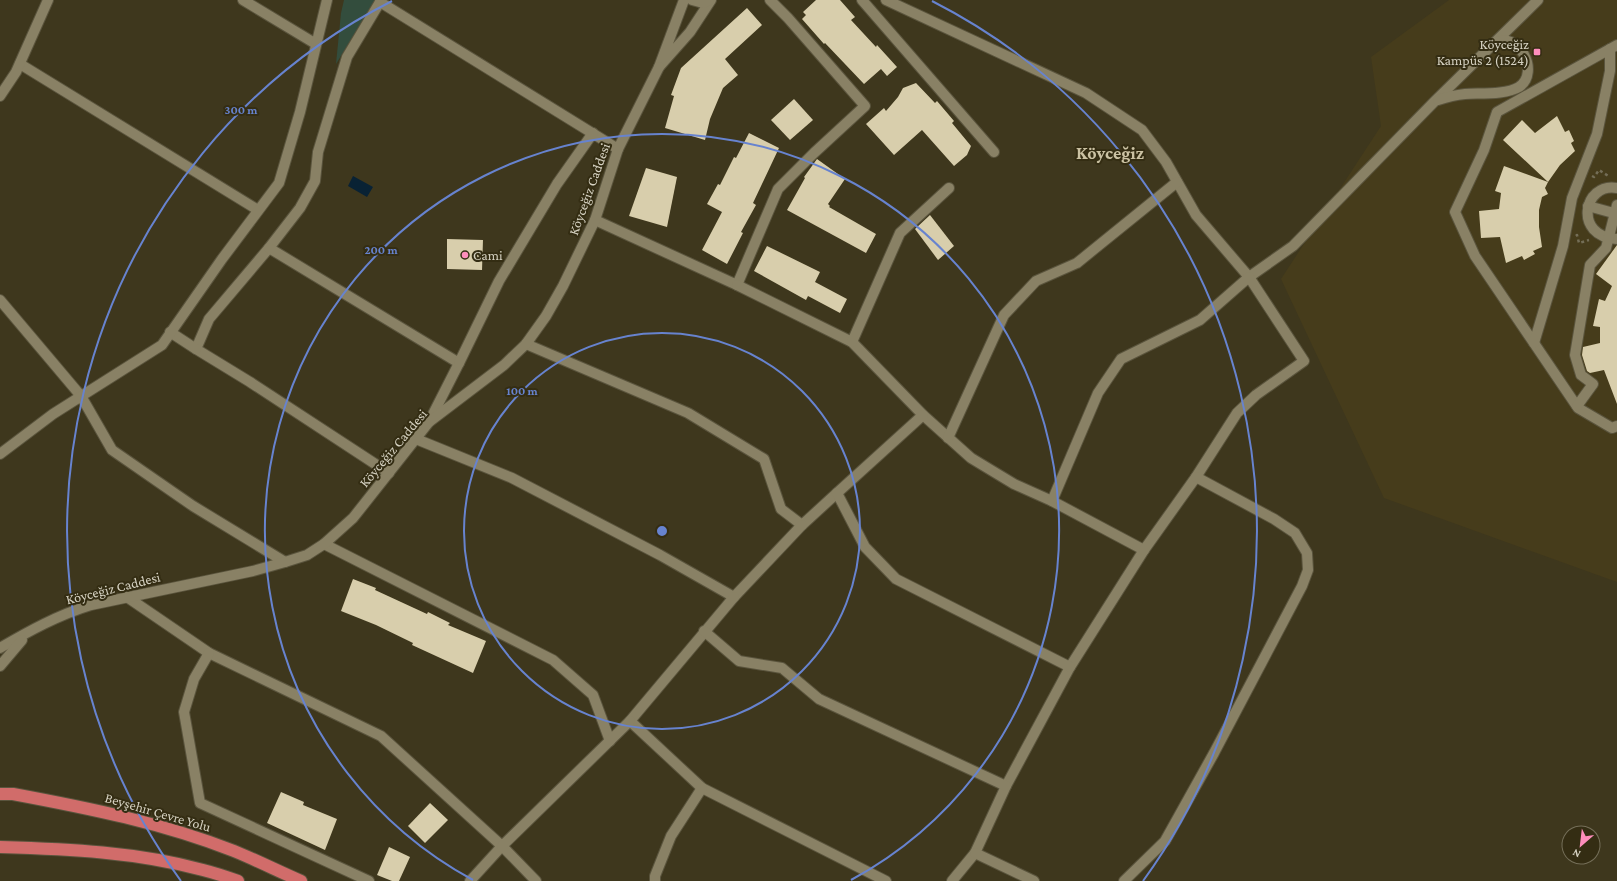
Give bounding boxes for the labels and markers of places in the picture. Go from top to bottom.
place label: Köyceğiz Kampüs 2 (1524) [1437,36,1529,69]
marker: Köyceğiz Kampüs 2 (1524) [1532,47,1542,57]
place label: Cami [473,247,503,263]
marker: Cami [460,250,470,260]
centre of rings [655,524,669,538]

